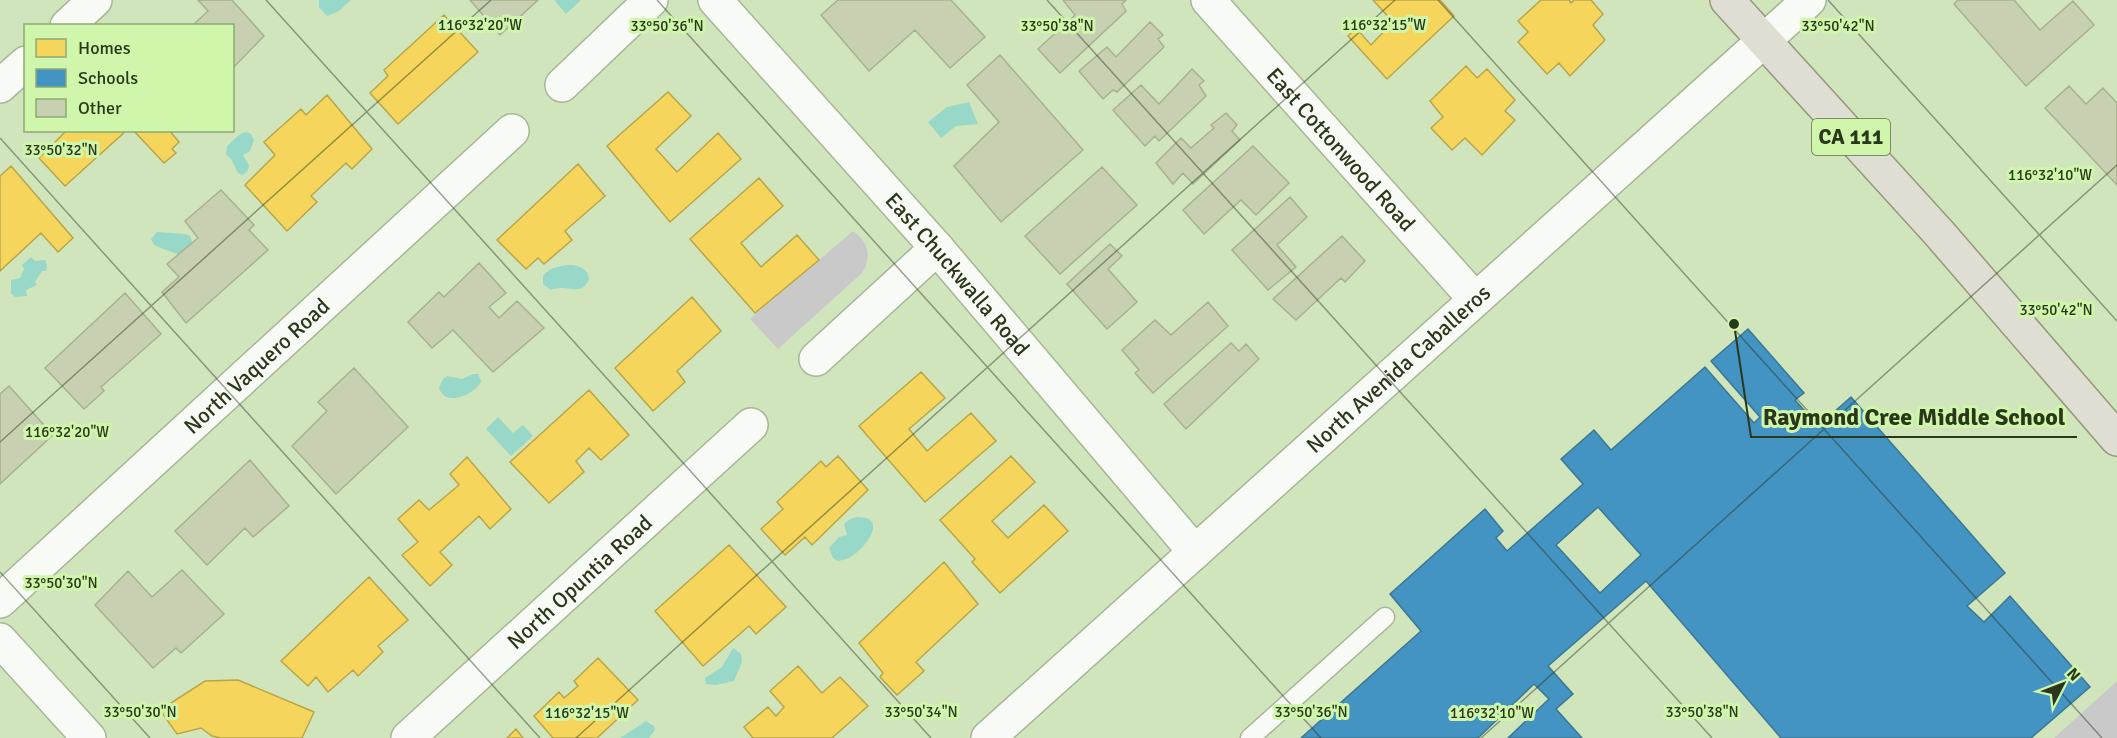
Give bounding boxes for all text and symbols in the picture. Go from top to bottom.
text: 116°32'20"W [438,16,522,34]
text: 116°32'15"W [1342,16,1426,34]
text: 33°50'36"N [630,17,704,35]
text: 33°50'38"N [1020,17,1094,35]
text: 33°50'42"N [1801,17,1875,35]
legend [24,24,234,132]
text: Homes [78,37,131,59]
street label: East Cottonwood Road [1261,62,1421,237]
text: Schools [78,67,138,89]
text: Other [78,97,122,119]
road number: CA 111 [1812,119,1890,155]
text: 33°50'32"N [24,141,98,159]
text: 116°32'10"W [2008,166,2092,184]
street label: East Chuckwalla Road [880,187,1035,361]
street label: North Avenida Caballeros [1301,279,1496,459]
street label: North Vaquero Road [178,292,335,440]
text: 33°50'42"N [2019,301,2093,319]
callout: Raymond Cree Middle School [1751,395,2077,437]
text: Raymond Cree Middle School [1763,402,2066,432]
text: 116°32'20"W [25,423,109,441]
street label: North Opuntia Road [502,509,658,655]
text: 33°50'30"N [24,574,98,592]
north arrow [2033,654,2093,714]
text: N [2062,664,2085,685]
text: 33°50'30"N [103,703,177,721]
text: 33°50'34"N [884,703,958,721]
text: 33°50'36"N [1274,703,1348,721]
text: 33°50'38"N [1665,703,1739,721]
text: 116°32'15"W [545,704,629,722]
text: 116°32'10"W [1450,704,1534,722]

